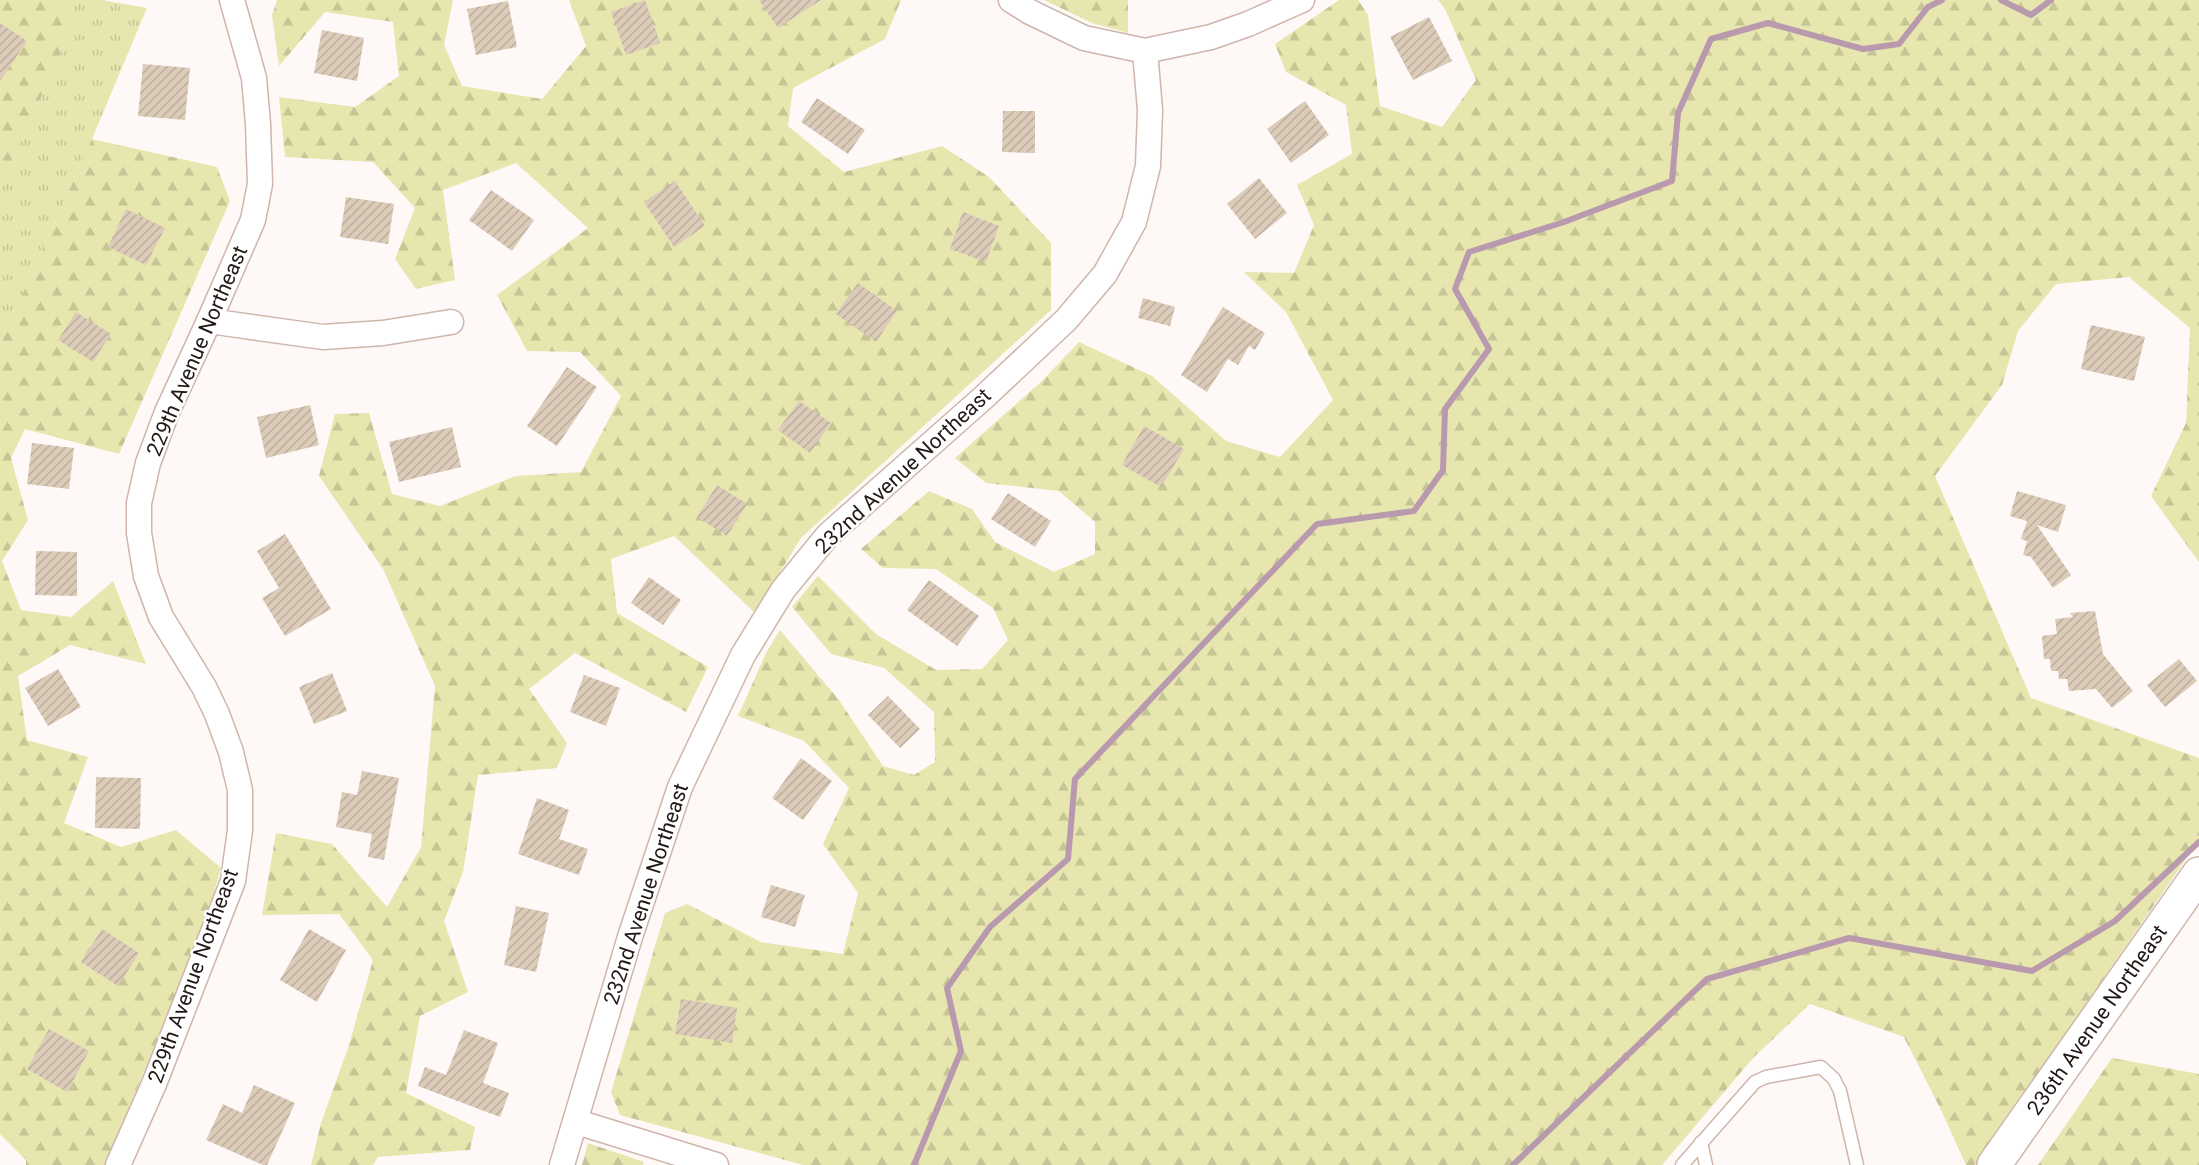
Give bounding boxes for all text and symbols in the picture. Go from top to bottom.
street label: 229th Avenue Northeast [142,242,252,460]
street label: 232nd Avenue Northeast [810,383,996,559]
street label: 232nd Avenue Northeast [599,780,693,1008]
street label: 229th Avenue Northeast [143,865,243,1086]
street label: 236th Avenue Northeast [2022,920,2172,1120]

